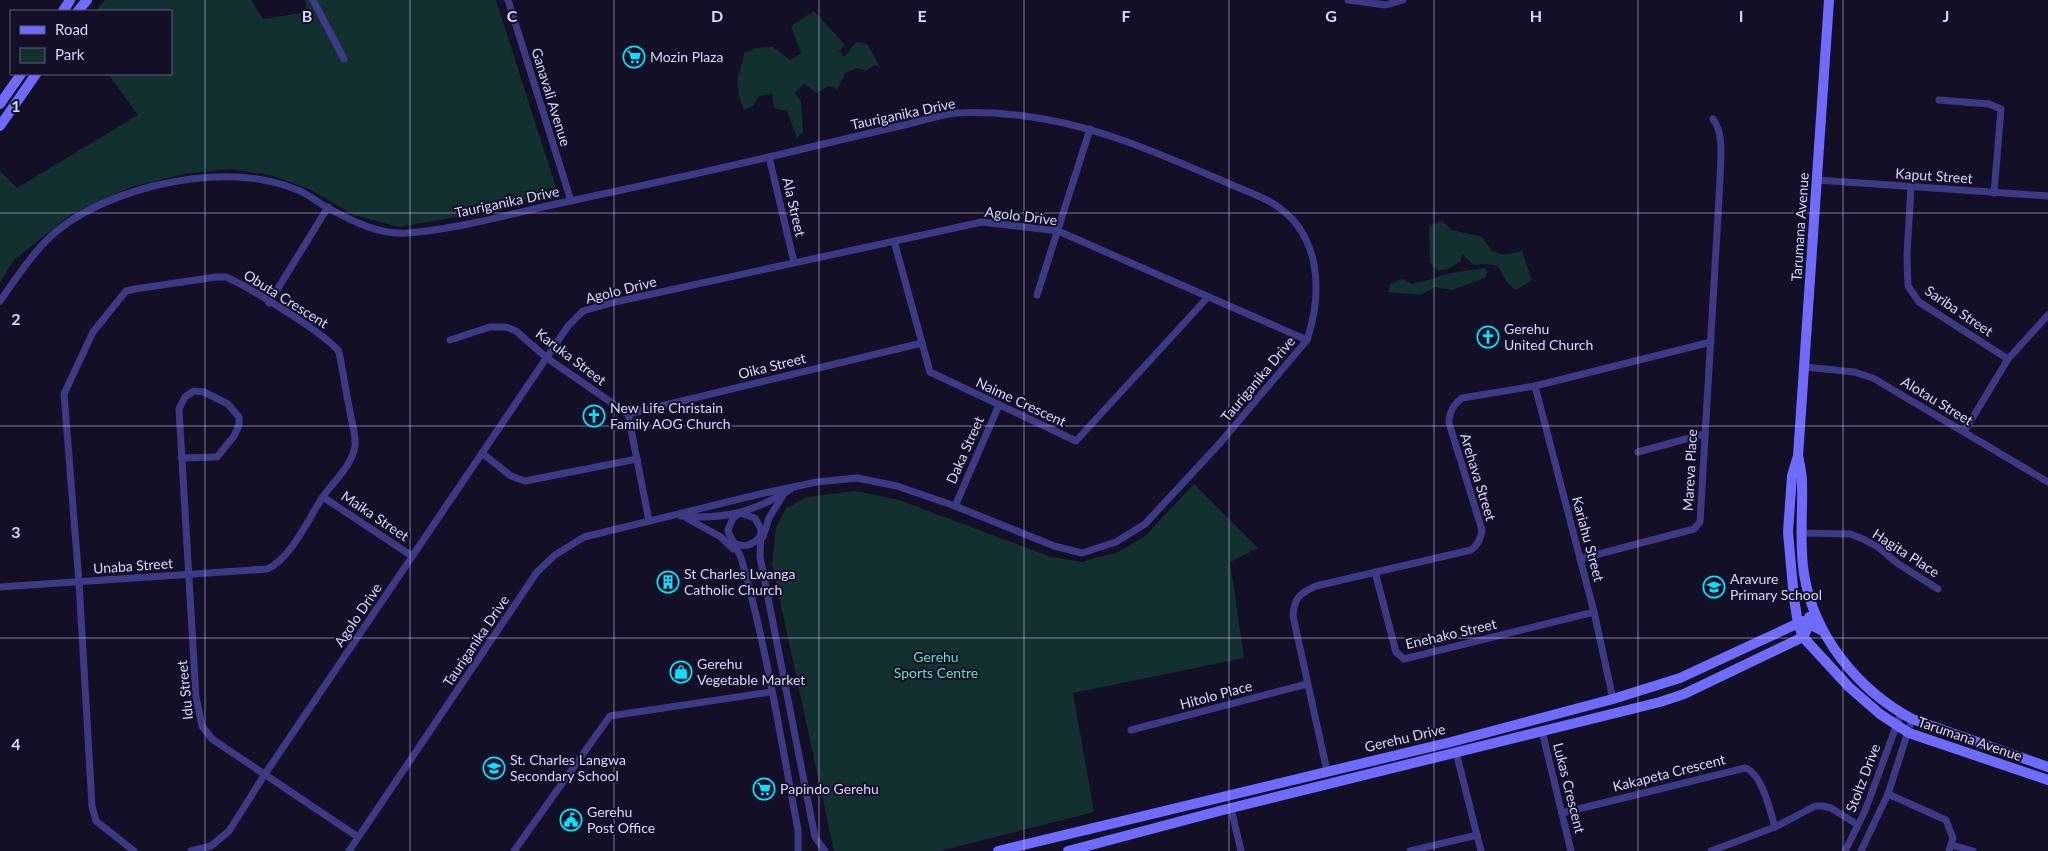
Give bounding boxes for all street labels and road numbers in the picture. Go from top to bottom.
street label: Ganavali Avenue [528,46,575,148]
street label: Tauriganika Drive [849,94,957,133]
street label: Kaput Street [1895,164,1973,187]
street label: Tarumana Avenue [1787,172,1812,282]
street label: Ala Street [779,176,810,238]
street label: Tauriganika Drive [453,182,561,221]
street label: Agolo Drive [984,203,1058,228]
street label: Obuta Crescent [241,266,332,331]
street label: Agolo Drive [584,272,658,307]
street label: Sariba Street [1922,282,1996,339]
street label: Karuka Street [533,325,610,389]
street label: Tauriganika Drive [1217,332,1298,425]
street label: Oika Street [736,349,807,382]
street label: Alotau Street [1898,372,1976,429]
street label: Naime Crescent [973,373,1069,430]
street label: Daka Street [942,413,987,486]
street label: Mareva Place [1679,429,1700,511]
street label: Arehava Street [1457,431,1500,523]
street label: Maika Street [338,487,412,544]
street label: Kariahu Street [1569,494,1608,583]
street label: Hagita Place [1870,525,1943,580]
street label: Unaba Street [92,554,174,577]
street label: Agolo Drive [330,580,385,650]
street label: Tauriganika Drive [439,592,512,690]
street label: Enehako Street [1404,615,1498,652]
street label: Idu Street [173,659,196,721]
street label: Hitolo Place [1178,677,1254,712]
street label: Tarumana Avenue [1916,713,2025,764]
street label: Gerehu Drive [1363,720,1447,755]
street label: Lukas Crescent [1550,741,1589,835]
street label: Stoltz Drive [1842,741,1883,814]
street label: Kakapeta Crescent [1611,750,1727,795]

